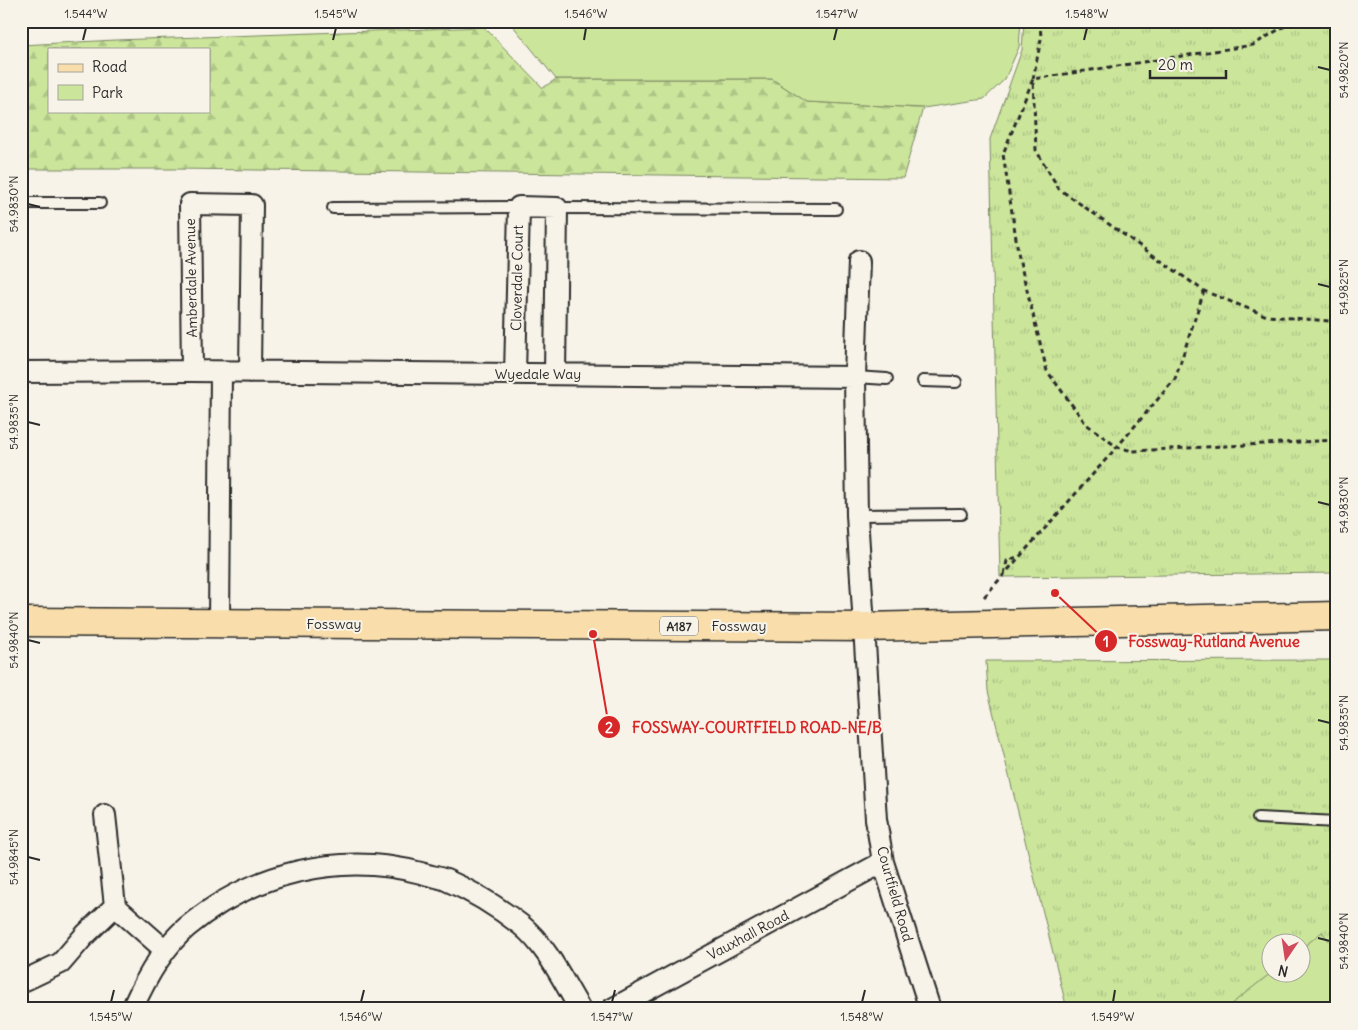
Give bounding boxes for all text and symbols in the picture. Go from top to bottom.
text: 1.544°W [65,6,108,21]
text: 1.545°W [315,6,358,21]
text: 1.546°W [565,6,608,21]
text: 1.547°W [816,6,858,21]
text: 1.548°W [1066,6,1109,21]
text: 54.9820°N [1336,42,1351,98]
legend [48,48,210,112]
scale bar [1150,48,1227,80]
text: 20 m [1158,55,1193,74]
text: Road [92,57,127,76]
text: Park [92,83,123,102]
text: 54.9830°N [6,175,21,233]
street label: Amberdale Avenue [181,218,201,338]
street label: Cloverdale Court [507,225,527,331]
text: 54.9825°N [1336,259,1351,315]
street label: Wyedale Way [495,365,581,383]
text: 54.9835°N [6,394,21,450]
text: 54.9830°N [1336,476,1351,534]
text: 54.9840°N [6,611,21,669]
street label: Fossway [307,615,361,633]
road number: A187 [660,616,698,636]
street label: Fossway [712,617,766,635]
callout: Fossway-Rutland Avenue [1093,626,1310,656]
text: 1 [1103,632,1109,651]
text: Fossway-Rutland Avenue [1128,632,1300,652]
text: 54.9835°N [1336,695,1351,751]
callout: FOSSWAY-COURTFIELD ROAD-NE/B [597,712,892,742]
text: 2 [605,718,613,737]
text: FOSSWAY-COURTFIELD ROAD-NE/B [632,718,882,737]
text: 54.9845°N [6,829,21,885]
street label: Courtfield Road [873,844,917,944]
street label: Vauxhall Road [704,906,792,964]
text: 54.9840°N [1336,912,1351,970]
north arrow [1260,932,1310,982]
text: N [1276,961,1290,981]
text: 1.545°W [90,1009,133,1024]
text: 1.546°W [340,1009,383,1024]
text: 1.547°W [591,1009,633,1024]
text: 1.548°W [841,1009,884,1024]
text: 1.549°W [1092,1009,1135,1024]

